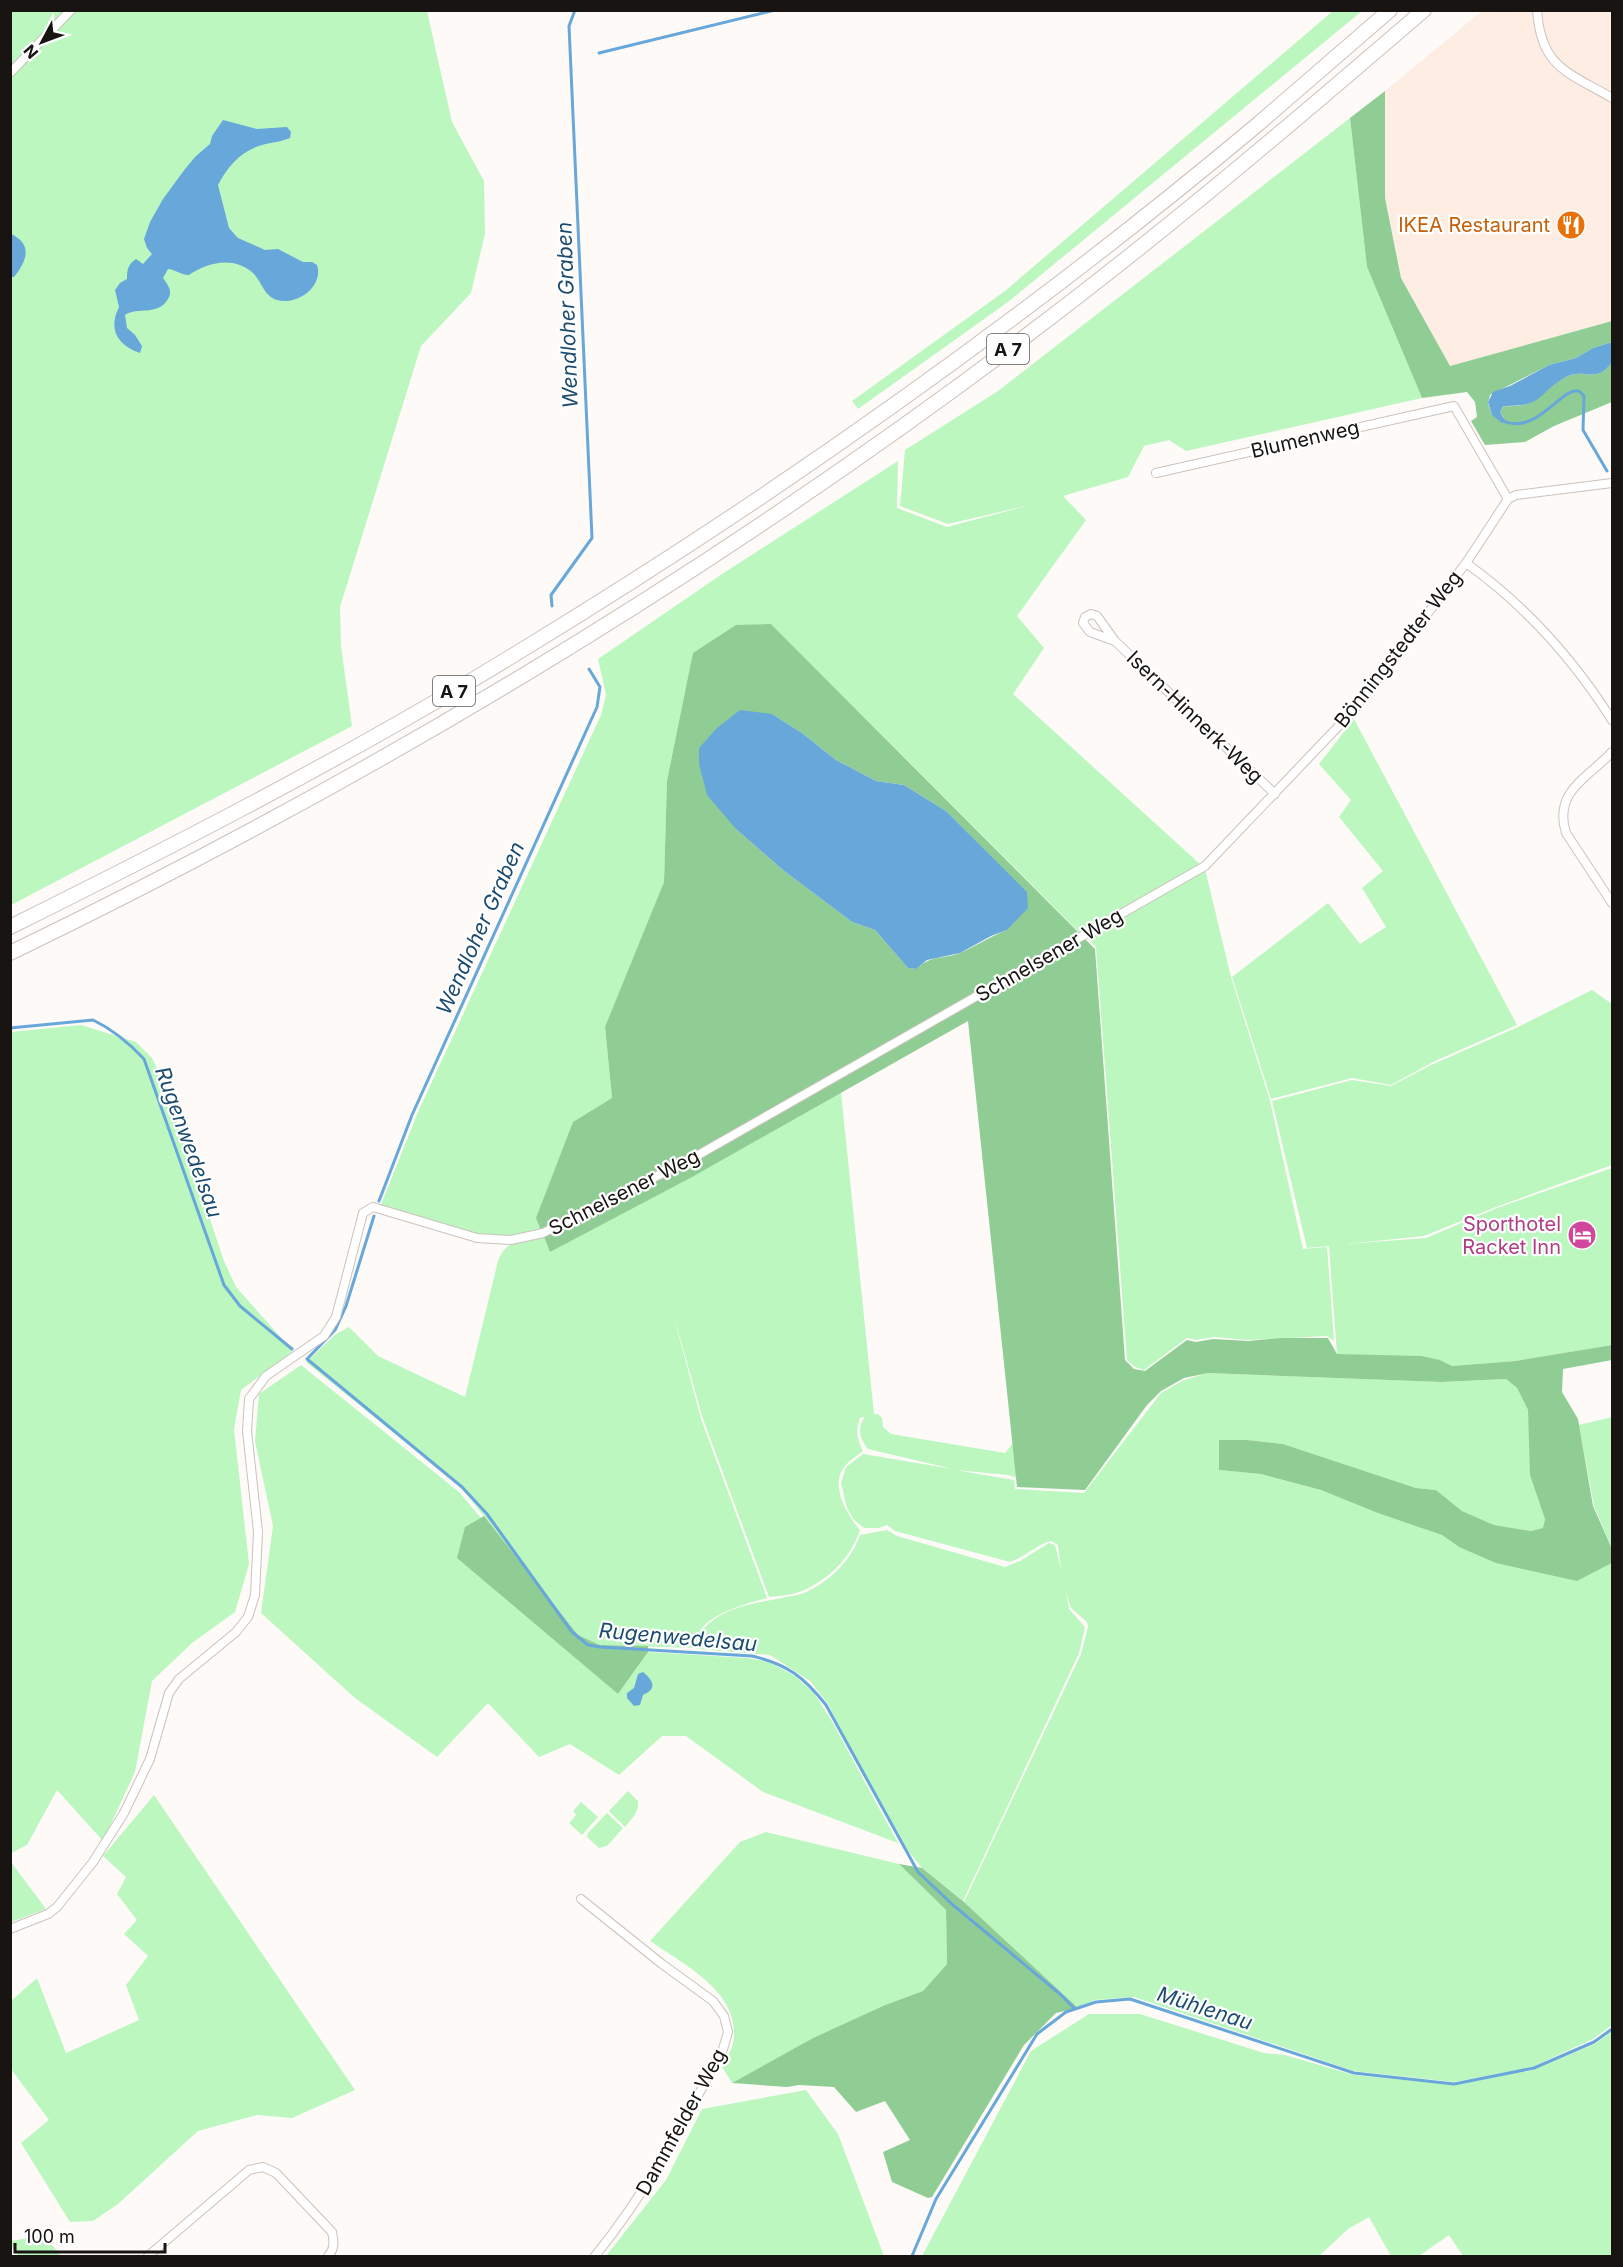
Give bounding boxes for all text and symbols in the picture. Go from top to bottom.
north arrow [12,12,72,72]
text: N [19,41,42,63]
restaurant icon: IKEA Restaurant [1555,209,1587,241]
place label: IKEA Restaurant [1398,213,1550,237]
water label: Wendloher Graben [551,221,583,409]
road number: A 7 [987,334,1029,364]
street label: Blumenweg [1248,415,1362,463]
street label: Bönningstedter Weg [1329,566,1467,732]
street label: Isern-Hinnerk-Weg [1122,646,1268,788]
road number: A 7 [433,676,475,706]
water label: Wendloher Graben [431,838,529,1018]
street label: Schnelsener Weg [971,903,1127,1007]
water label: Rugenwedelsau [150,1063,228,1221]
street label: Schnelsener Weg [545,1144,703,1240]
place label: Sporthotel Racket Inn [1462,1212,1561,1259]
hotel icon: Sporthotel Racket Inn [1566,1219,1598,1251]
water label: Rugenwedelsau [598,1618,758,1656]
water label: Mühlenau [1154,1981,1256,2035]
street label: Dammfelder Weg [631,2045,731,2199]
scale bar [15,2216,165,2254]
text: 100 m [24,2226,75,2247]

